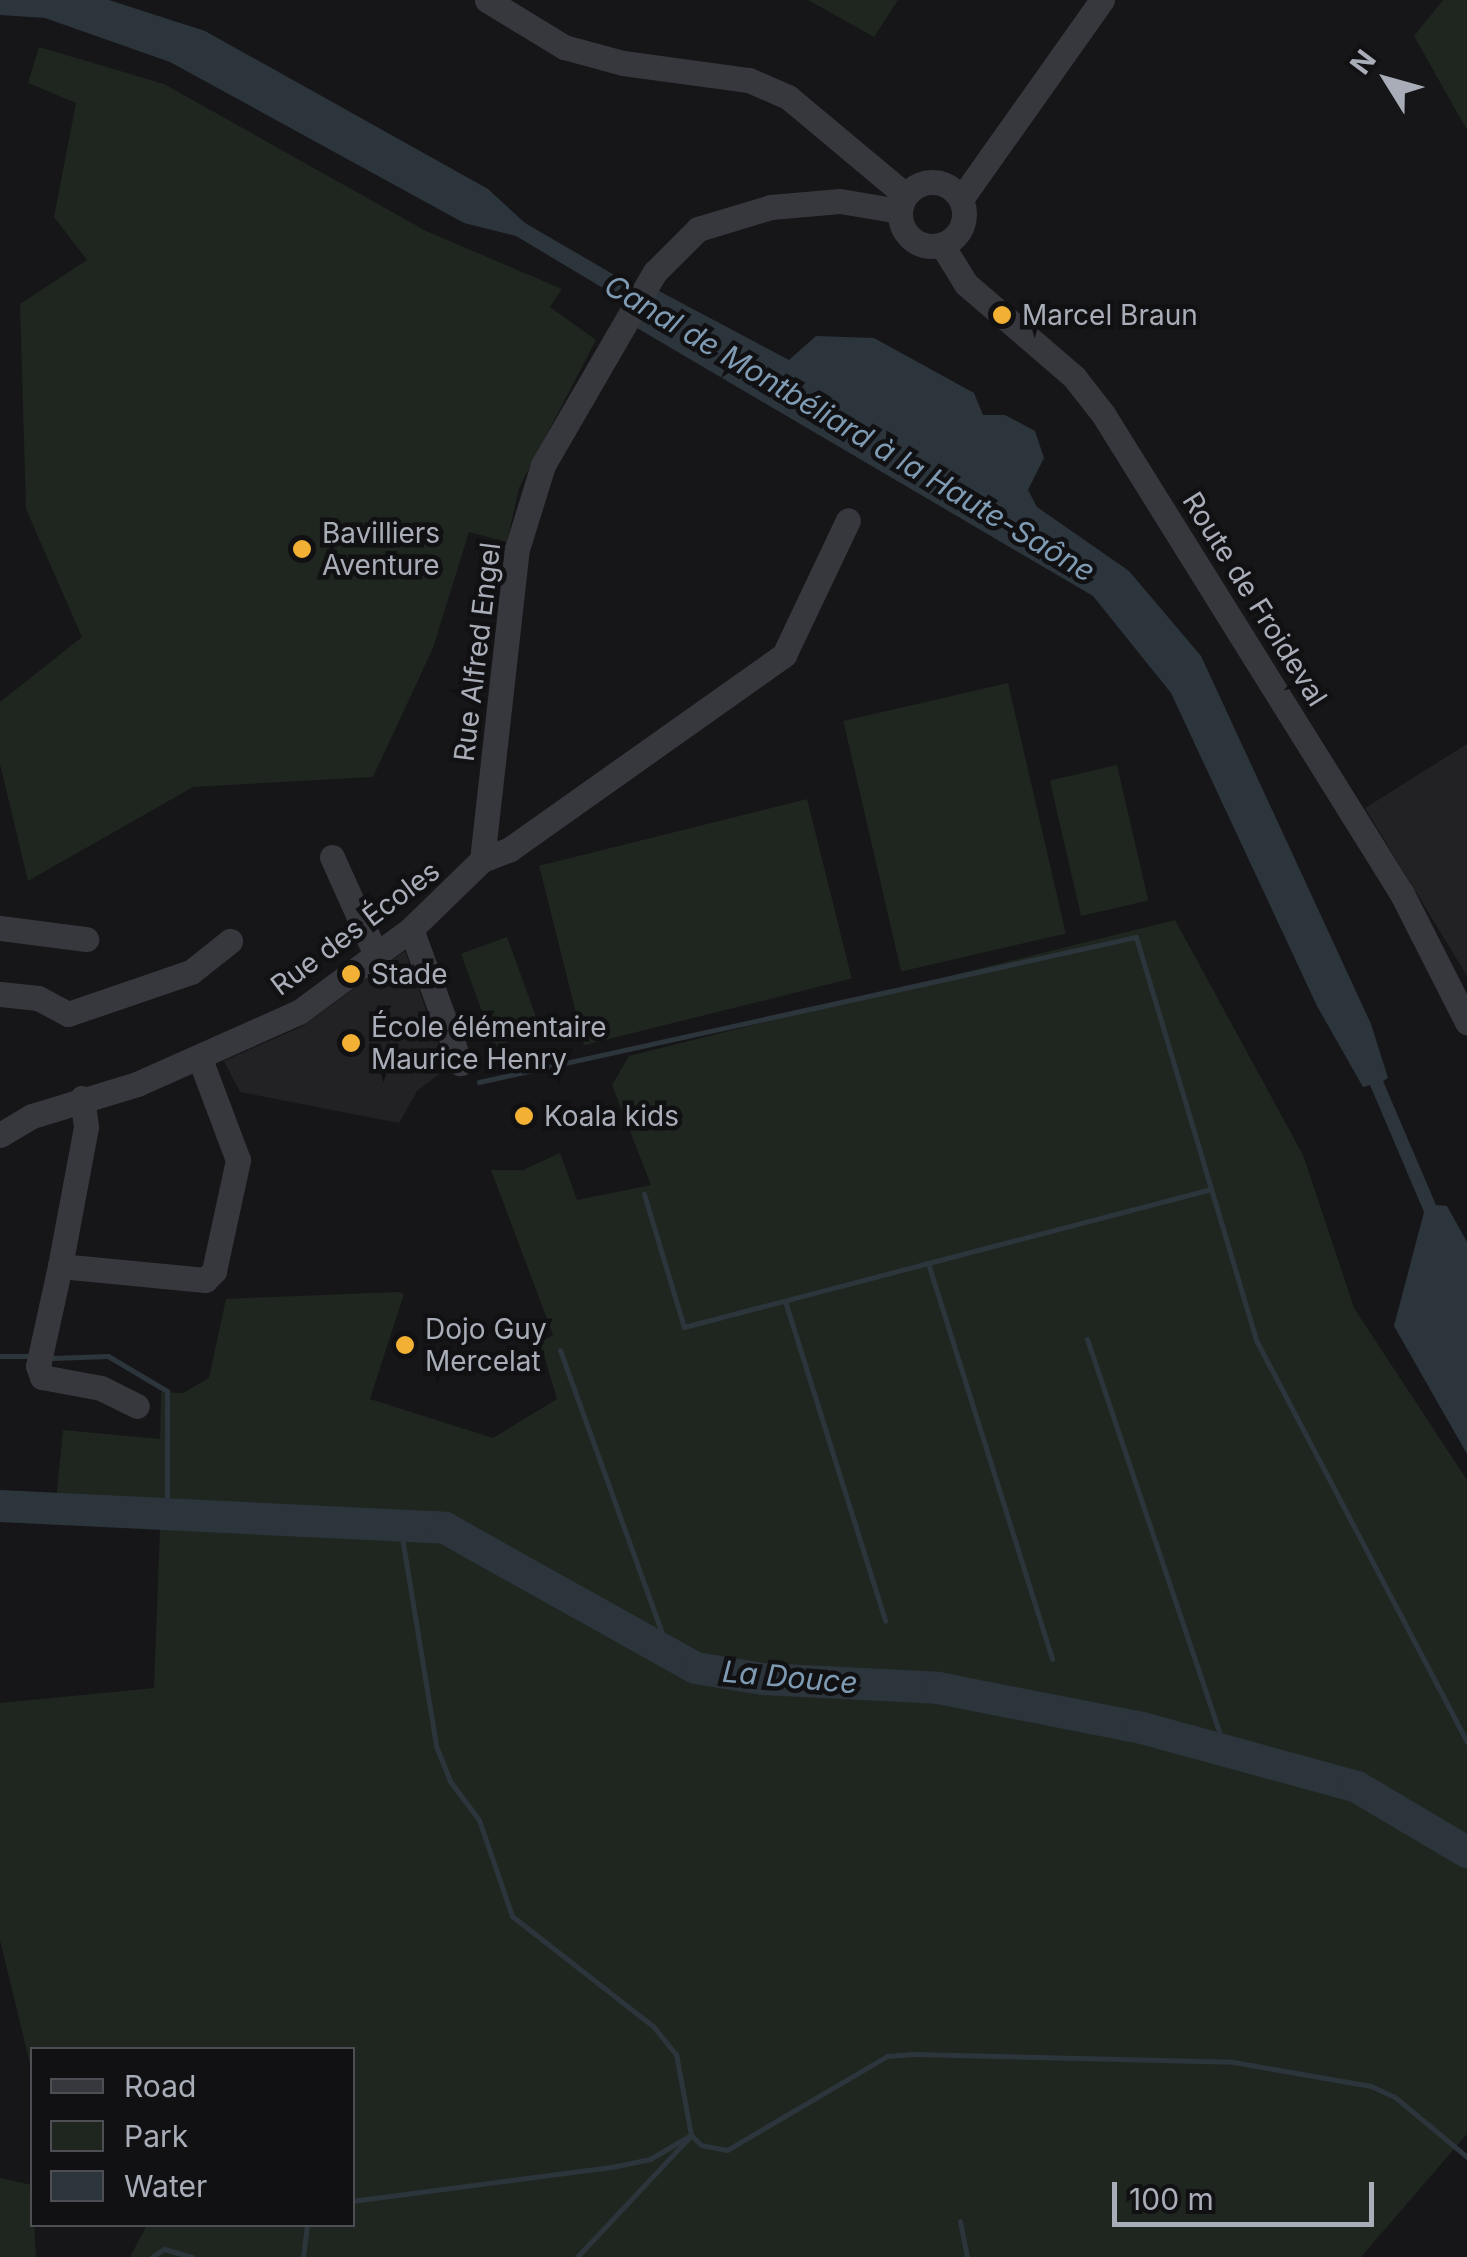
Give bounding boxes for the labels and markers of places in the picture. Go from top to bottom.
place label: Marcel Braun [1022,298,1198,332]
marker: Marcel Braun [991,304,1013,326]
place label: Bavilliers Aventure [322,516,440,582]
marker: Bavilliers Aventure [291,538,313,560]
place label: Stade [371,957,447,991]
marker: Stade [340,963,362,985]
place label: École élémentaire Maurice Henry [371,1010,607,1076]
marker: École élémentaire Maurice Henry [340,1032,362,1054]
place label: Koala kids [544,1099,679,1133]
marker: Koala kids [513,1105,535,1127]
place label: Dojo Guy Mercelat [425,1312,547,1378]
marker: Dojo Guy Mercelat [394,1334,416,1356]

